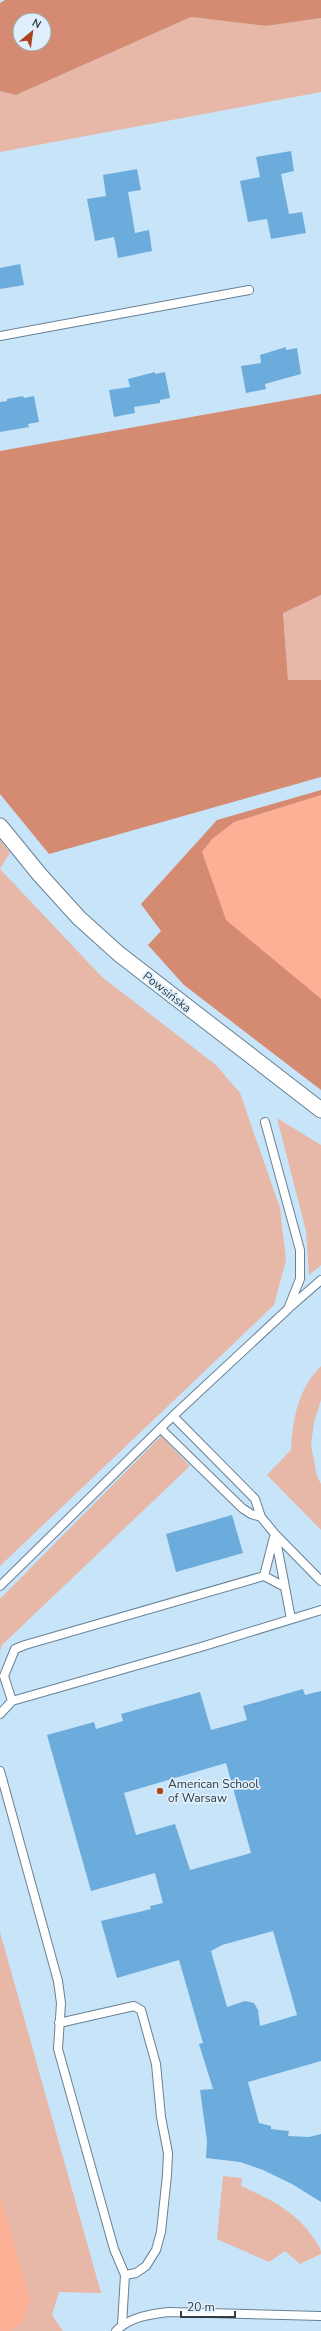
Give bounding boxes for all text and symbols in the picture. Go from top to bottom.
north arrow [12,12,52,52]
text: N [29,15,44,32]
street label: Powsińska [139,968,195,1016]
place label: American School of Warsaw [168,1776,259,1806]
marker: American School of Warsaw [155,1786,165,1796]
scale bar [181,2293,235,2319]
text: 20 m [187,2299,215,2315]

